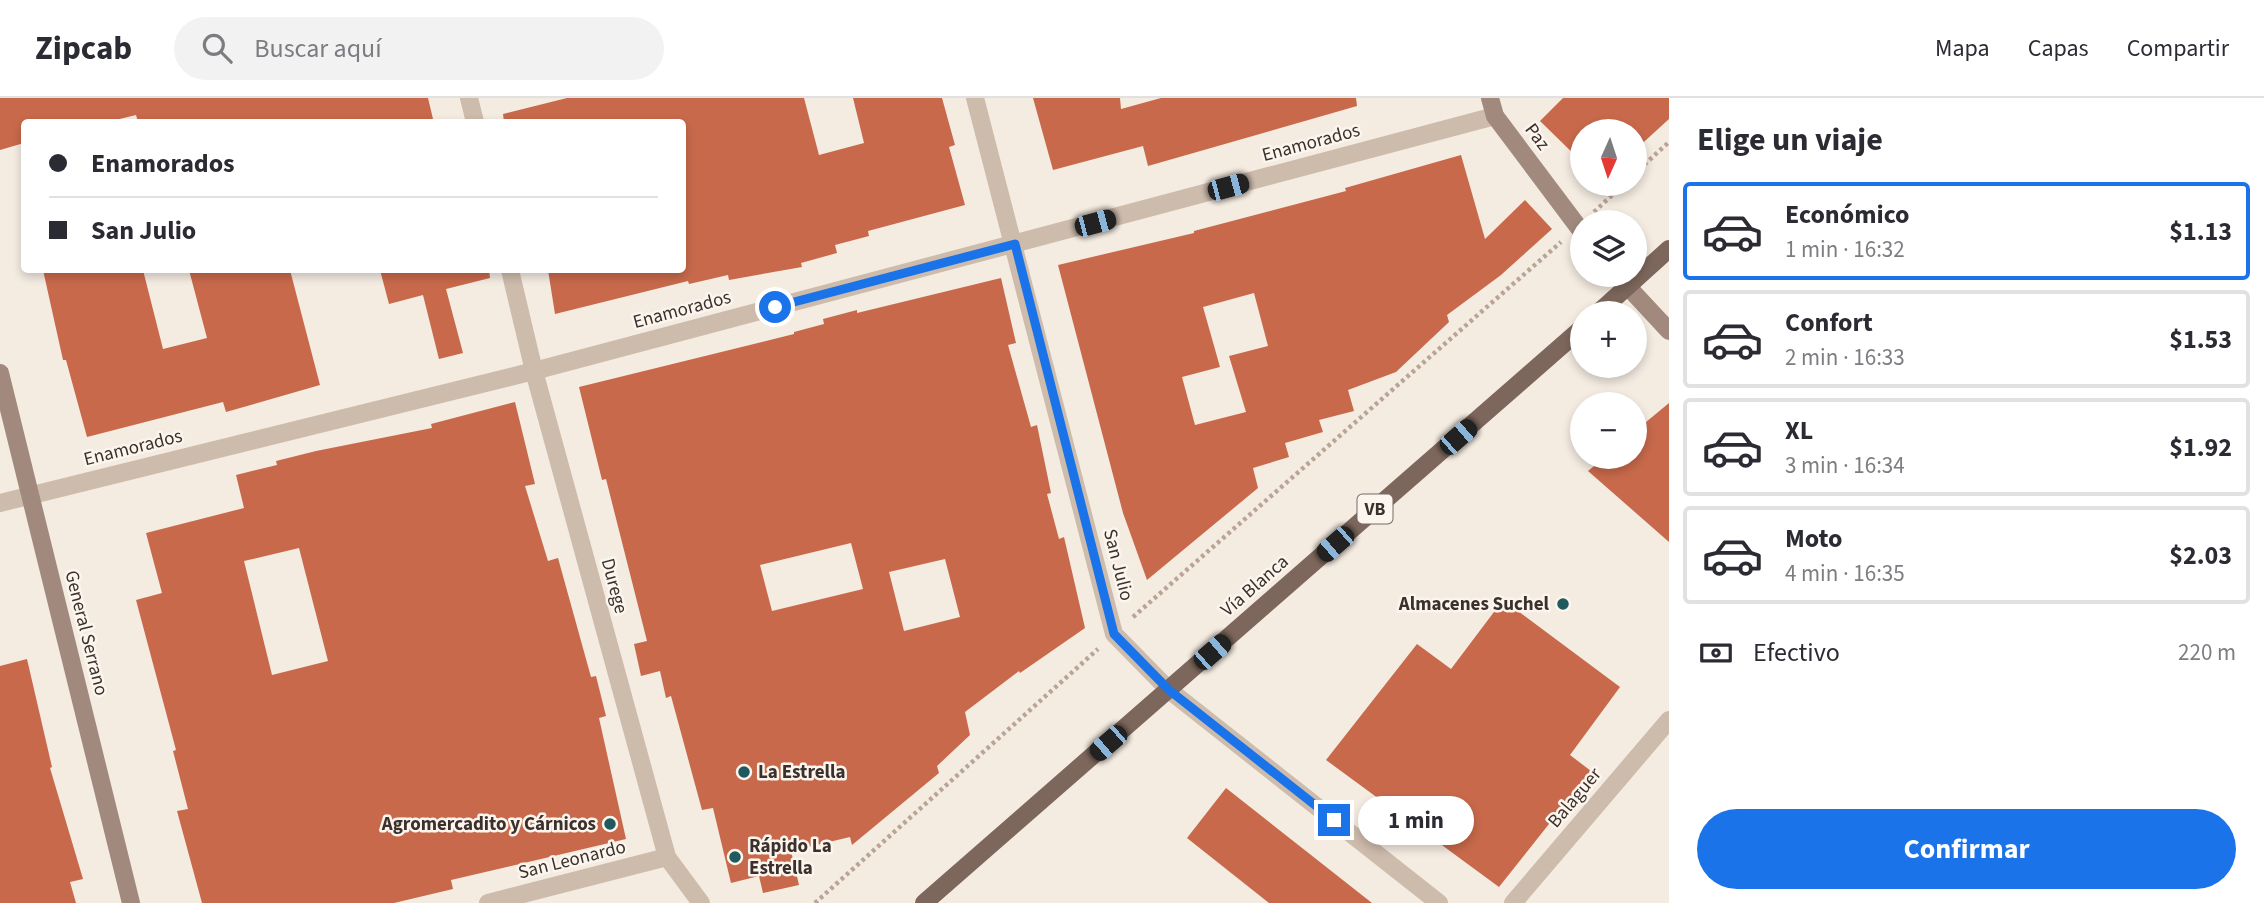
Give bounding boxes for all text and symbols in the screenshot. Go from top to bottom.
search box [174,17,664,80]
text: Zipcab [35,25,132,72]
icon: search [198,29,236,67]
text: Buscar aquí [254,30,382,67]
text: Mapa [1935,31,1990,66]
text: Capas [2028,31,2089,66]
text: Compartir [2127,31,2229,66]
street label: Enamorados [1259,117,1363,169]
text: Elige un viaje [1697,117,1883,163]
street label: Paz [1518,118,1556,156]
north arrow [1570,119,1647,196]
map controls [1570,119,1647,469]
text: Enamorados [91,145,235,182]
car [1205,171,1252,203]
text: Económico [1785,196,1910,233]
icon: car [1701,200,1764,263]
car [1072,207,1119,239]
button: layers [1570,210,1647,287]
text: San Julio [91,212,196,249]
text: $1.13 [2169,213,2232,250]
text: 1 min · 16:32 [1785,233,1905,266]
street label: Enamorados [630,284,734,336]
route start [759,291,791,323]
button: + [1570,301,1647,378]
text: Confort [1785,304,1873,341]
icon: car [1701,308,1764,371]
text: $1.53 [2169,321,2232,358]
text: 2 min · 16:33 [1785,341,1905,374]
button: − [1570,392,1647,469]
text: XL [1785,412,1813,449]
car [1436,415,1481,459]
icon: car [1701,416,1764,479]
street label: Enamorados [81,423,185,473]
text: $1.92 [2169,429,2232,466]
text: 3 min · 16:34 [1785,449,1905,482]
road number: VB [1358,494,1392,524]
text: Moto [1785,520,1842,557]
car [1313,522,1358,566]
icon: car [1701,524,1764,587]
street label: San Julio [1096,526,1140,604]
text: $2.03 [2169,537,2232,574]
street label: Vía Blanca [1215,549,1295,623]
street label: Durege [594,555,634,617]
text: 4 min · 16:35 [1785,557,1905,590]
street label: General Serrano [57,568,115,698]
place label: Almacenes Suchel [1398,591,1550,618]
marker: Almacenes Suchel [1555,596,1571,612]
car [1190,630,1235,674]
icon: cash [1697,634,1735,672]
text: Efectivo [1753,634,1840,671]
text: 220 m [2178,636,2236,669]
car [1086,721,1131,765]
place label: La Estrella [758,759,845,786]
street label: Balaguer [1542,762,1608,834]
marker: La Estrella [736,764,752,780]
callout: 1 min [1358,796,1474,844]
route end [1318,804,1350,836]
text: 1 min [1388,804,1444,837]
button: Confirmar [1697,809,2236,889]
place label: Agromercadito y Cárnicos [381,811,596,838]
marker: Agromercadito y Cárnicos [602,816,618,832]
place label: Rápido La Estrella [749,833,832,882]
street label: San Leonardo [515,834,629,886]
marker: Rápido La Estrella [727,849,743,865]

